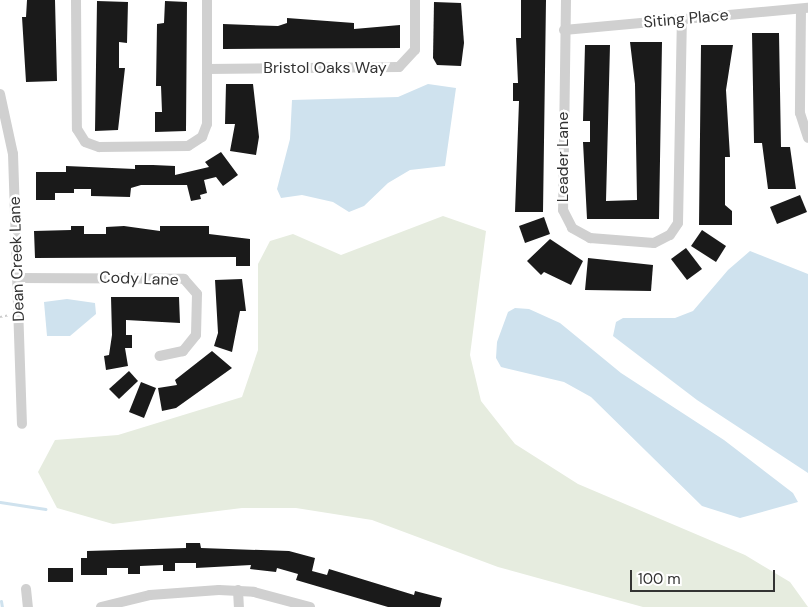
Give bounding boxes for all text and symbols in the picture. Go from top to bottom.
street label: Siting Place [643,6,729,32]
street label: Bristol Oaks Way [263,58,387,78]
street label: Leader Lane [553,112,573,202]
street label: Dean Creek Lane [5,196,29,322]
street label: Cody Lane [99,268,179,290]
scale bar [633,560,778,592]
text: 100 m [638,569,681,589]

